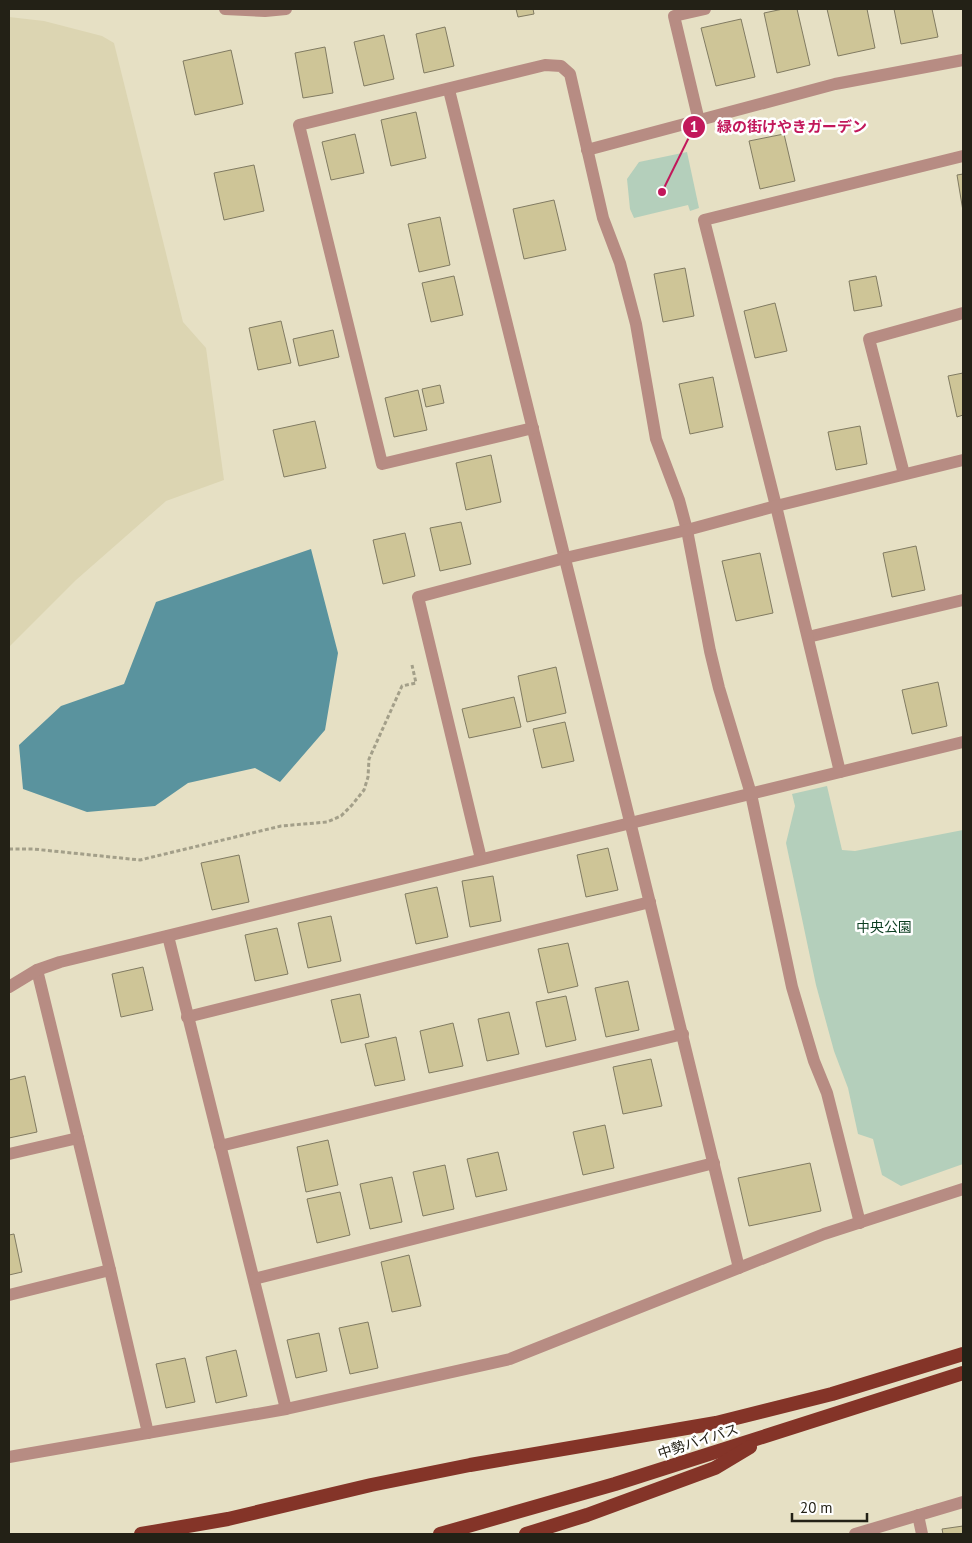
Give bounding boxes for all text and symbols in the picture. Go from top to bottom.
callout: 緑の街けやきガーデン [682,112,877,142]
text: 1 [690,117,698,136]
text: 緑の街けやきガーデン [717,117,867,136]
park label: 中央公園 [856,918,912,936]
street label: 中勢バイパス [655,1420,741,1462]
scale bar [792,1490,867,1522]
text: 20 m [800,1498,833,1517]

